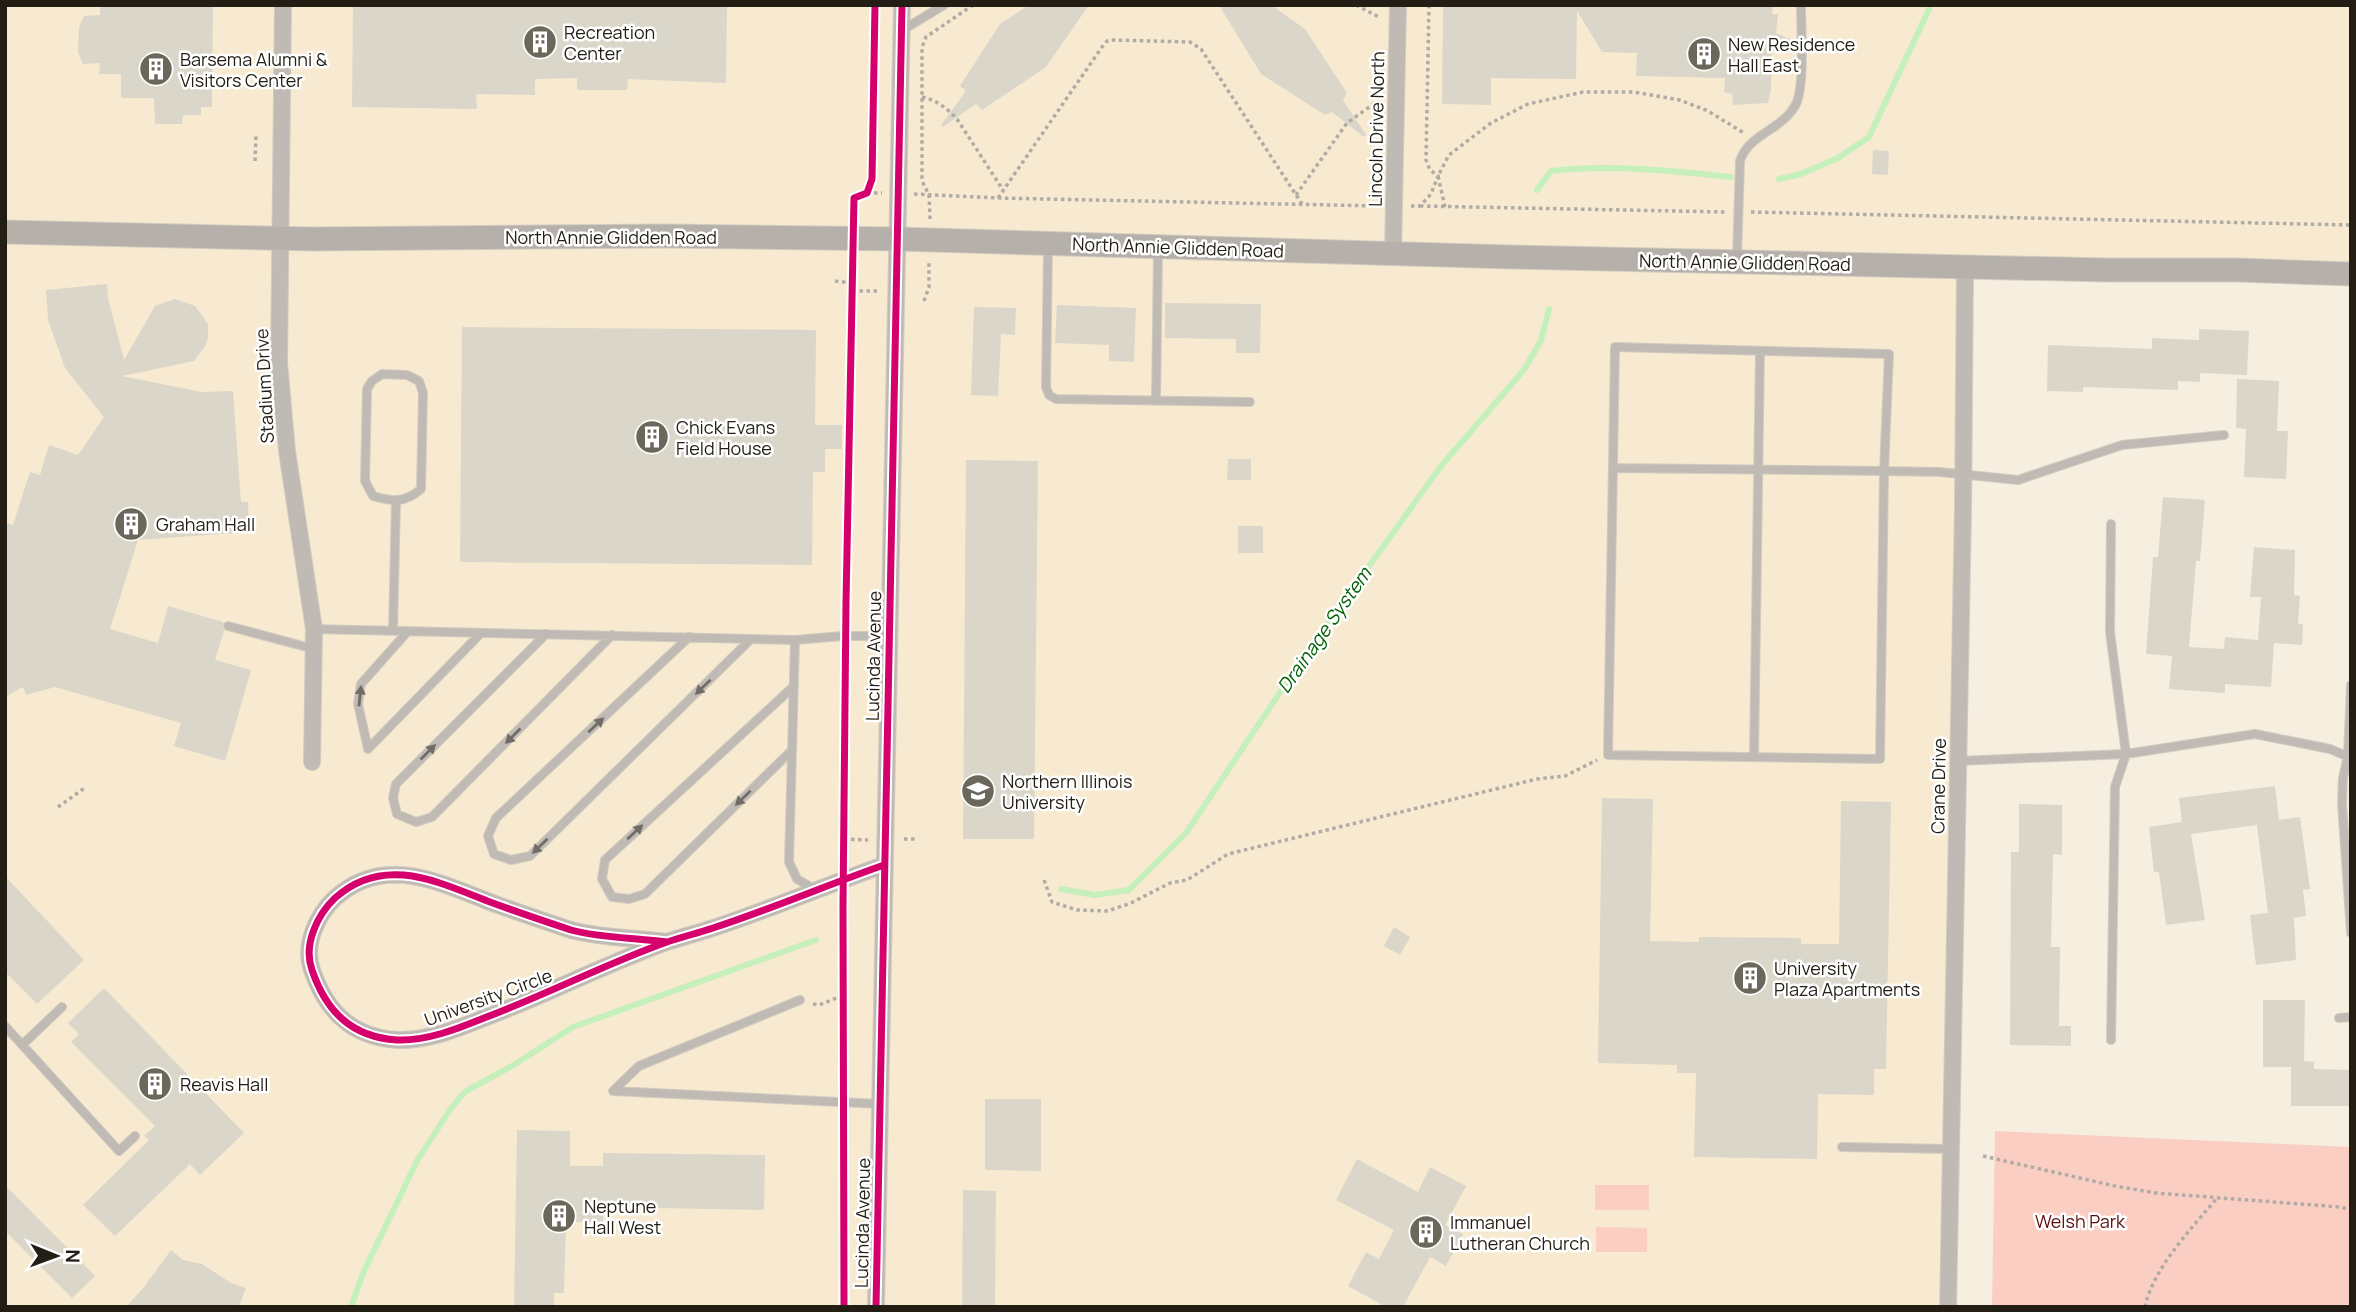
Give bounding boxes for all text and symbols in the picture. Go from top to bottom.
place label: Recreation Center [564,20,655,65]
building icon: Recreation Center [521,23,559,61]
place label: New Residence Hall East [1728,32,1855,77]
building icon: New Residence Hall East [1685,35,1723,73]
place label: Barsema Alumni & Visitors Center [180,47,328,92]
building icon: Barsema Alumni & Visitors Center [137,50,175,88]
street label: Lincoln Drive North [1363,51,1389,207]
street label: North Annie Glidden Road [505,225,717,249]
street label: North Annie Glidden Road [1072,231,1284,263]
street label: North Annie Glidden Road [1639,248,1851,276]
street label: Stadium Drive [249,328,279,444]
place label: Chick Evans Field House [676,415,775,460]
building icon: Chick Evans Field House [633,418,671,456]
building icon: Graham Hall [112,505,150,543]
place label: Graham Hall [156,512,255,536]
water label: Drainage System [1271,560,1378,698]
street label: Lucinda Avenue [860,591,886,721]
one-way arrow [694,678,711,695]
one-way arrow [354,685,365,707]
one-way arrow [587,717,604,733]
one-way arrow [505,727,521,744]
street label: Crane Drive [1925,738,1951,834]
one-way arrow [419,745,436,761]
place label: Northern Illinois University [1002,769,1132,814]
school or university icon: Northern Illinois University [959,772,997,810]
one-way arrow [735,790,752,806]
one-way arrow [626,825,643,841]
one-way arrow [533,837,549,854]
place label: University Plaza Apartments [1774,956,1920,1001]
building icon: University Plaza Apartments [1731,959,1769,997]
street label: University Circle [421,963,555,1031]
building icon: Reavis Hall [136,1065,174,1103]
place label: Reavis Hall [180,1072,268,1096]
street label: Lucinda Avenue [849,1158,875,1288]
place label: Neptune Hall West [584,1194,661,1239]
building icon: Neptune Hall West [540,1197,578,1235]
park label: Welsh Park [2035,1209,2126,1233]
place label: Immanuel Lutheran Church [1450,1210,1590,1255]
building icon: Immanuel Lutheran Church [1407,1213,1445,1251]
north arrow [21,1221,91,1291]
text: N [60,1249,86,1263]

